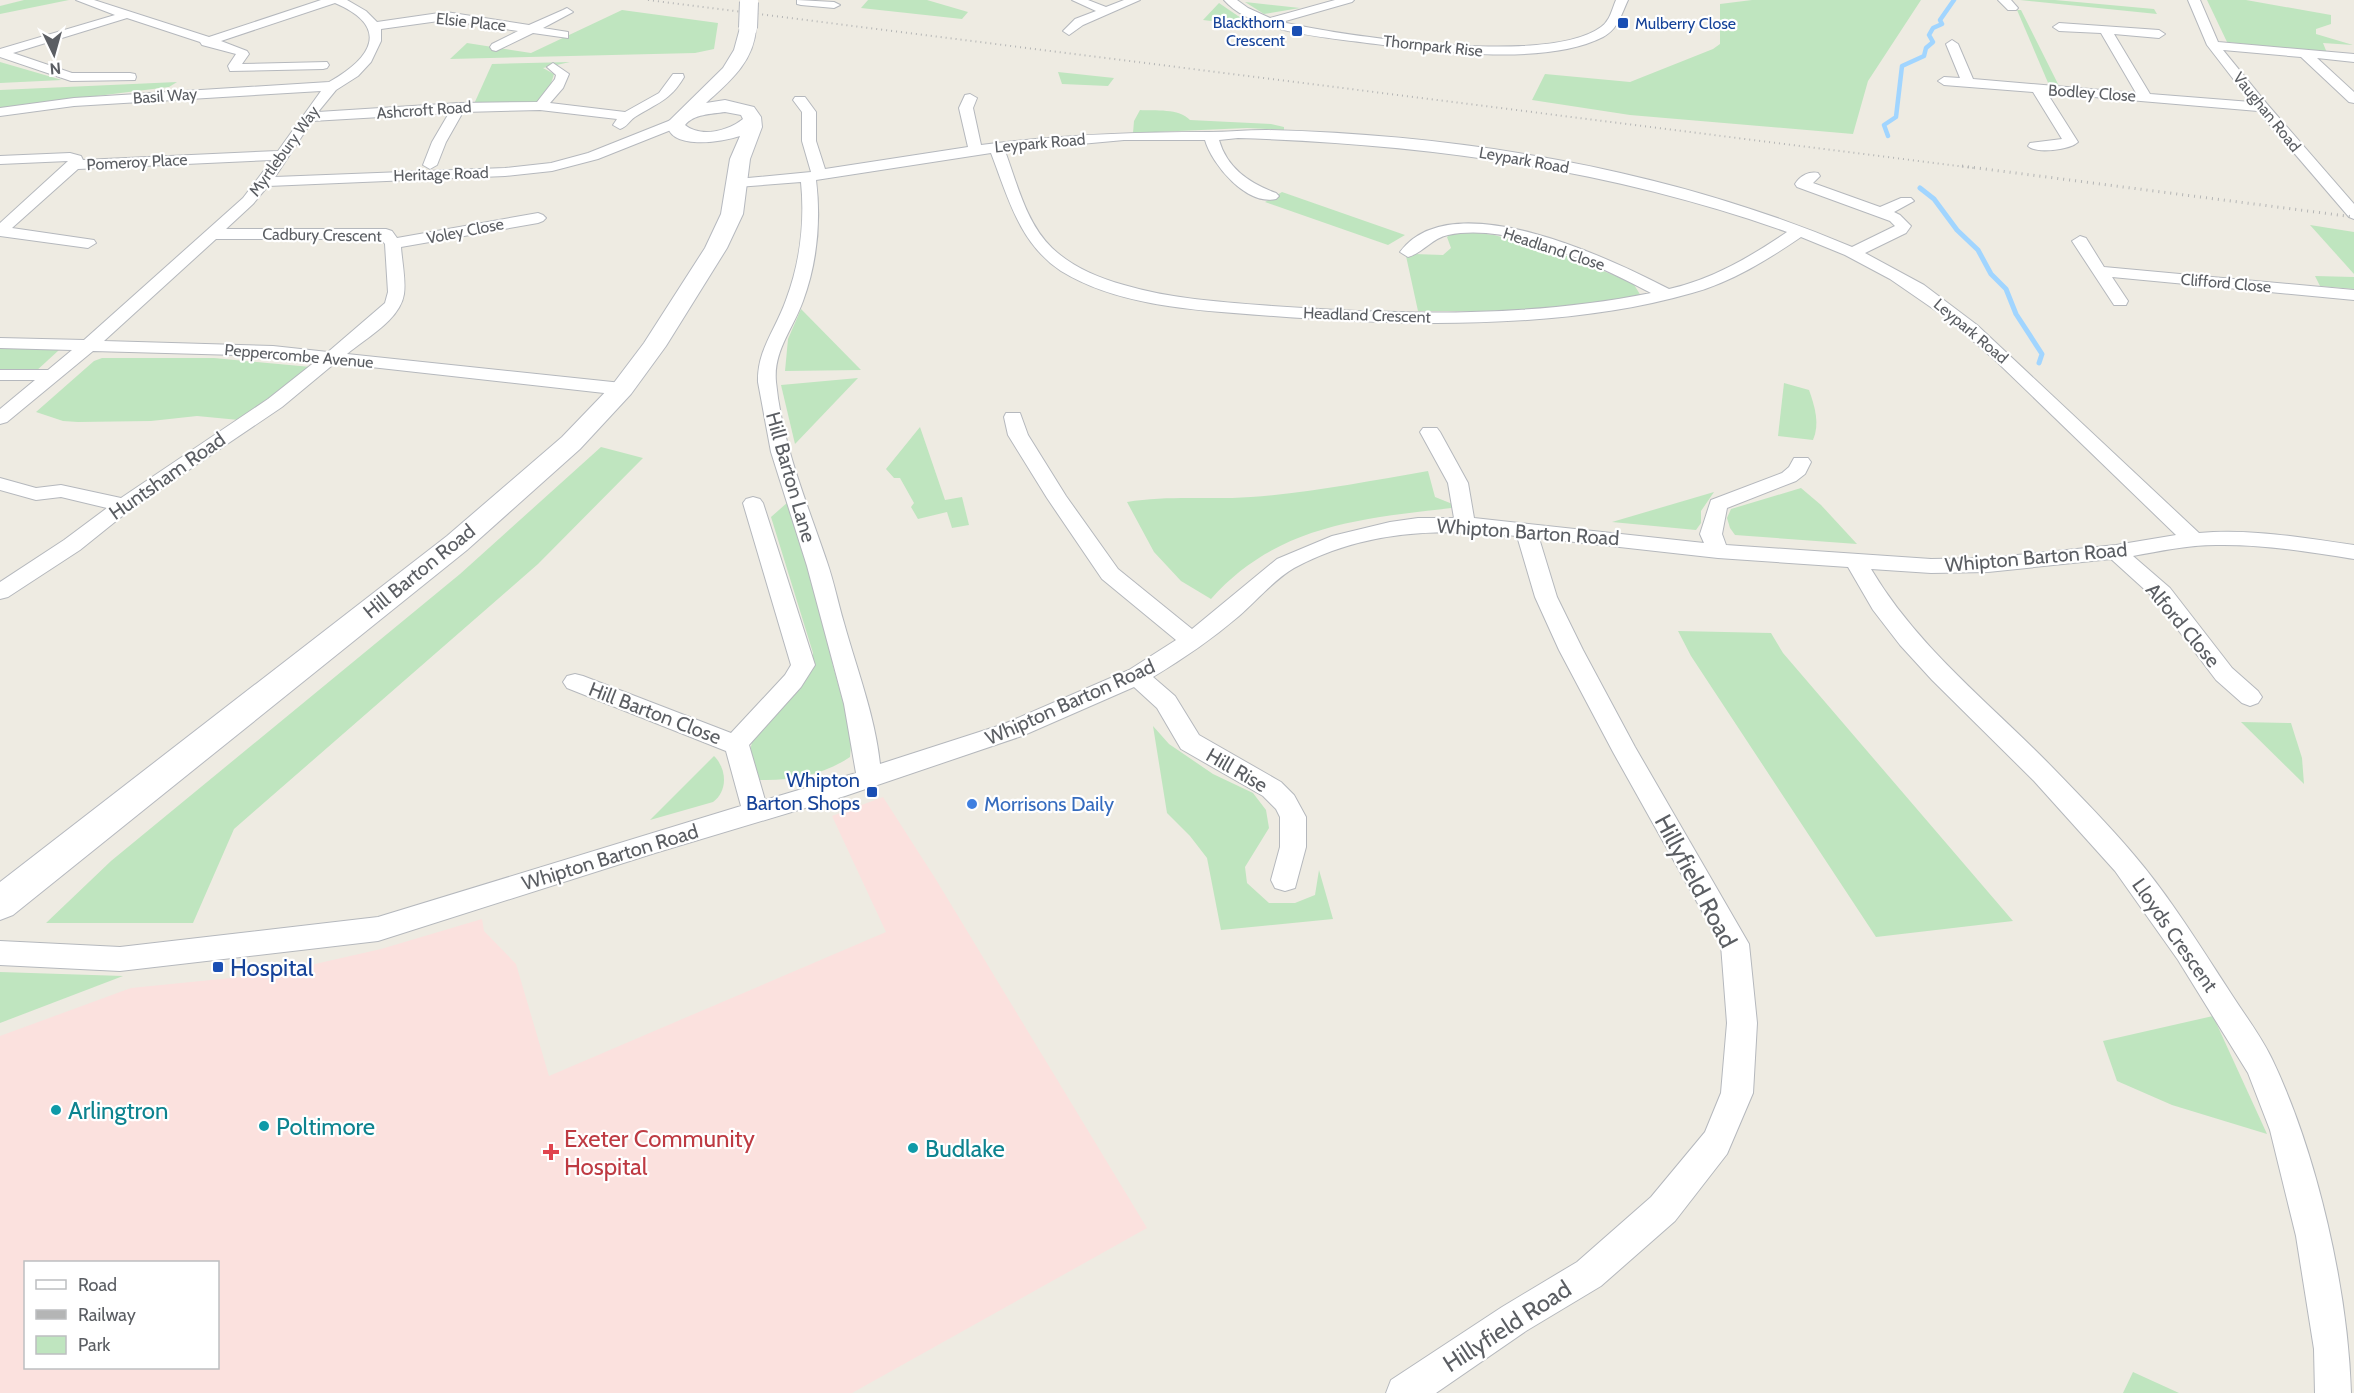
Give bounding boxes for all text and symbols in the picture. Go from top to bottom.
street label: Elsie Place [435,9,507,35]
place label: Blackthorn Crescent [1213,13,1286,50]
place label: Mulberry Close [1635,14,1736,33]
marker: Mulberry Close [1616,16,1630,30]
north arrow [24,24,84,84]
marker: Blackthorn Crescent [1290,24,1304,38]
street label: Thornpark Rise [1382,31,1484,61]
text: N [49,58,62,78]
street label: Vaughan Road [2229,68,2305,156]
street label: Bodley Close [2047,80,2137,106]
street label: Basil Way [132,84,198,108]
street label: Ashcroft Road [376,97,472,123]
street label: Myrtlebury Way [245,102,323,200]
street label: Leypark Road [994,130,1086,156]
street label: Leypark Road [1477,143,1571,177]
street label: Pomeroy Place [86,150,188,174]
street label: Heritage Road [393,163,489,185]
street label: Voley Close [425,214,505,248]
street label: Cadbury Crescent [262,224,382,246]
street label: Headland Close [1501,224,1607,274]
street label: Clifford Close [2180,270,2272,296]
street label: Leypark Road [1930,294,2012,368]
street label: Headland Crescent [1303,303,1432,327]
street label: Peppercombe Avenue [224,340,374,372]
street label: Hill Barton Lane [761,409,821,545]
street label: Huntsham Road [104,427,230,525]
street label: Whipton Barton Road [1436,514,1620,550]
street label: Hill Barton Road [358,519,480,623]
street label: Whipton Barton Road [1944,537,2128,577]
street label: Alford Close [2141,578,2225,672]
street label: Whipton Barton Road [982,654,1158,750]
street label: Hill Barton Close [585,677,725,749]
street label: Hill Rise [1202,743,1272,797]
place label: Whipton Barton Shops [746,768,860,815]
marker: Whipton Barton Shops [865,785,879,799]
place label: Morrisons Daily [984,792,1114,816]
marker: Morrisons Daily [965,797,979,811]
street label: Hillyfield Road [1649,809,1743,953]
street label: Whipton Barton Road [519,819,701,895]
street label: Lloyds Crescent [2127,874,2223,997]
place label: Hospital [230,953,314,982]
marker: Hospital [211,960,225,974]
place label: Arlingtron [68,1096,168,1125]
marker: Arlingtron [49,1103,63,1117]
place label: Poltimore [276,1112,375,1141]
marker: Poltimore [257,1119,271,1133]
place label: Exeter Community Hospital [564,1124,755,1181]
place label: Budlake [925,1134,1005,1163]
marker: Budlake [906,1141,920,1155]
marker: Exeter Community Hospital [542,1143,560,1161]
legend [24,1261,219,1369]
text: Road [78,1274,117,1296]
street label: Hillyfield Road [1438,1274,1576,1378]
text: Railway [78,1304,136,1326]
text: Park [78,1334,111,1356]

